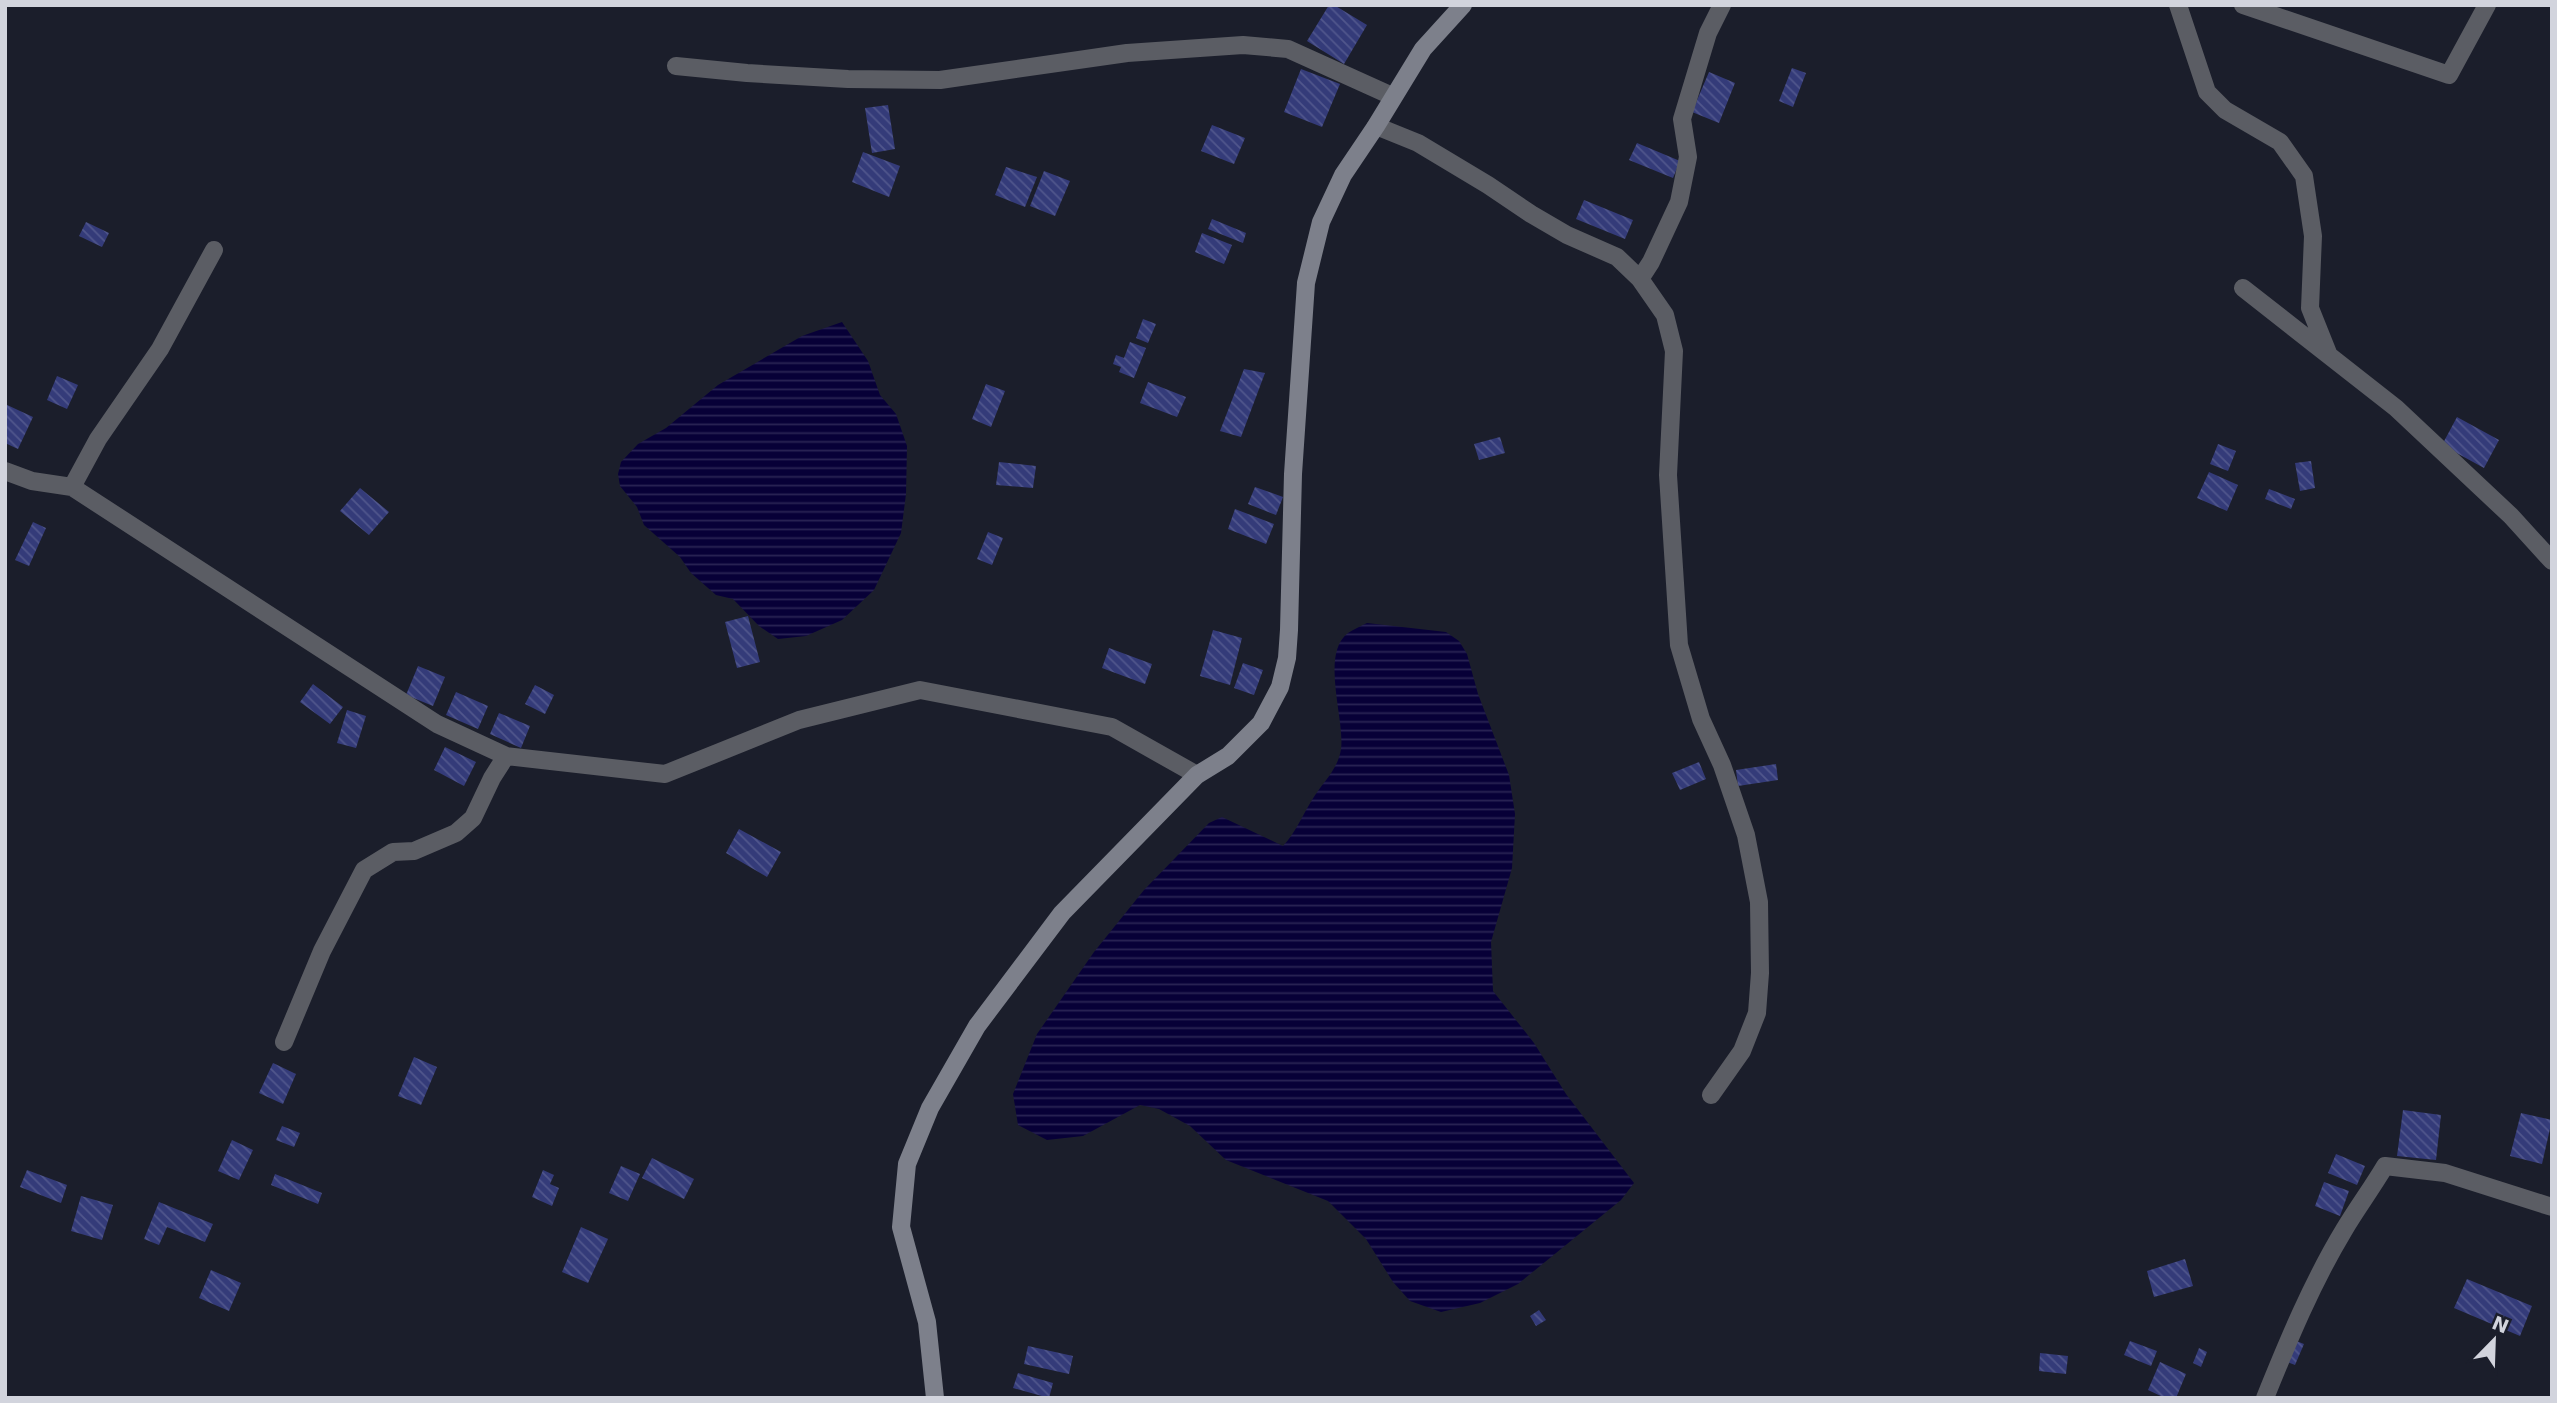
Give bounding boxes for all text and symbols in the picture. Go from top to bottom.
north arrow [2459,1305,2529,1375]
text: N [2489,1311,2512,1338]

